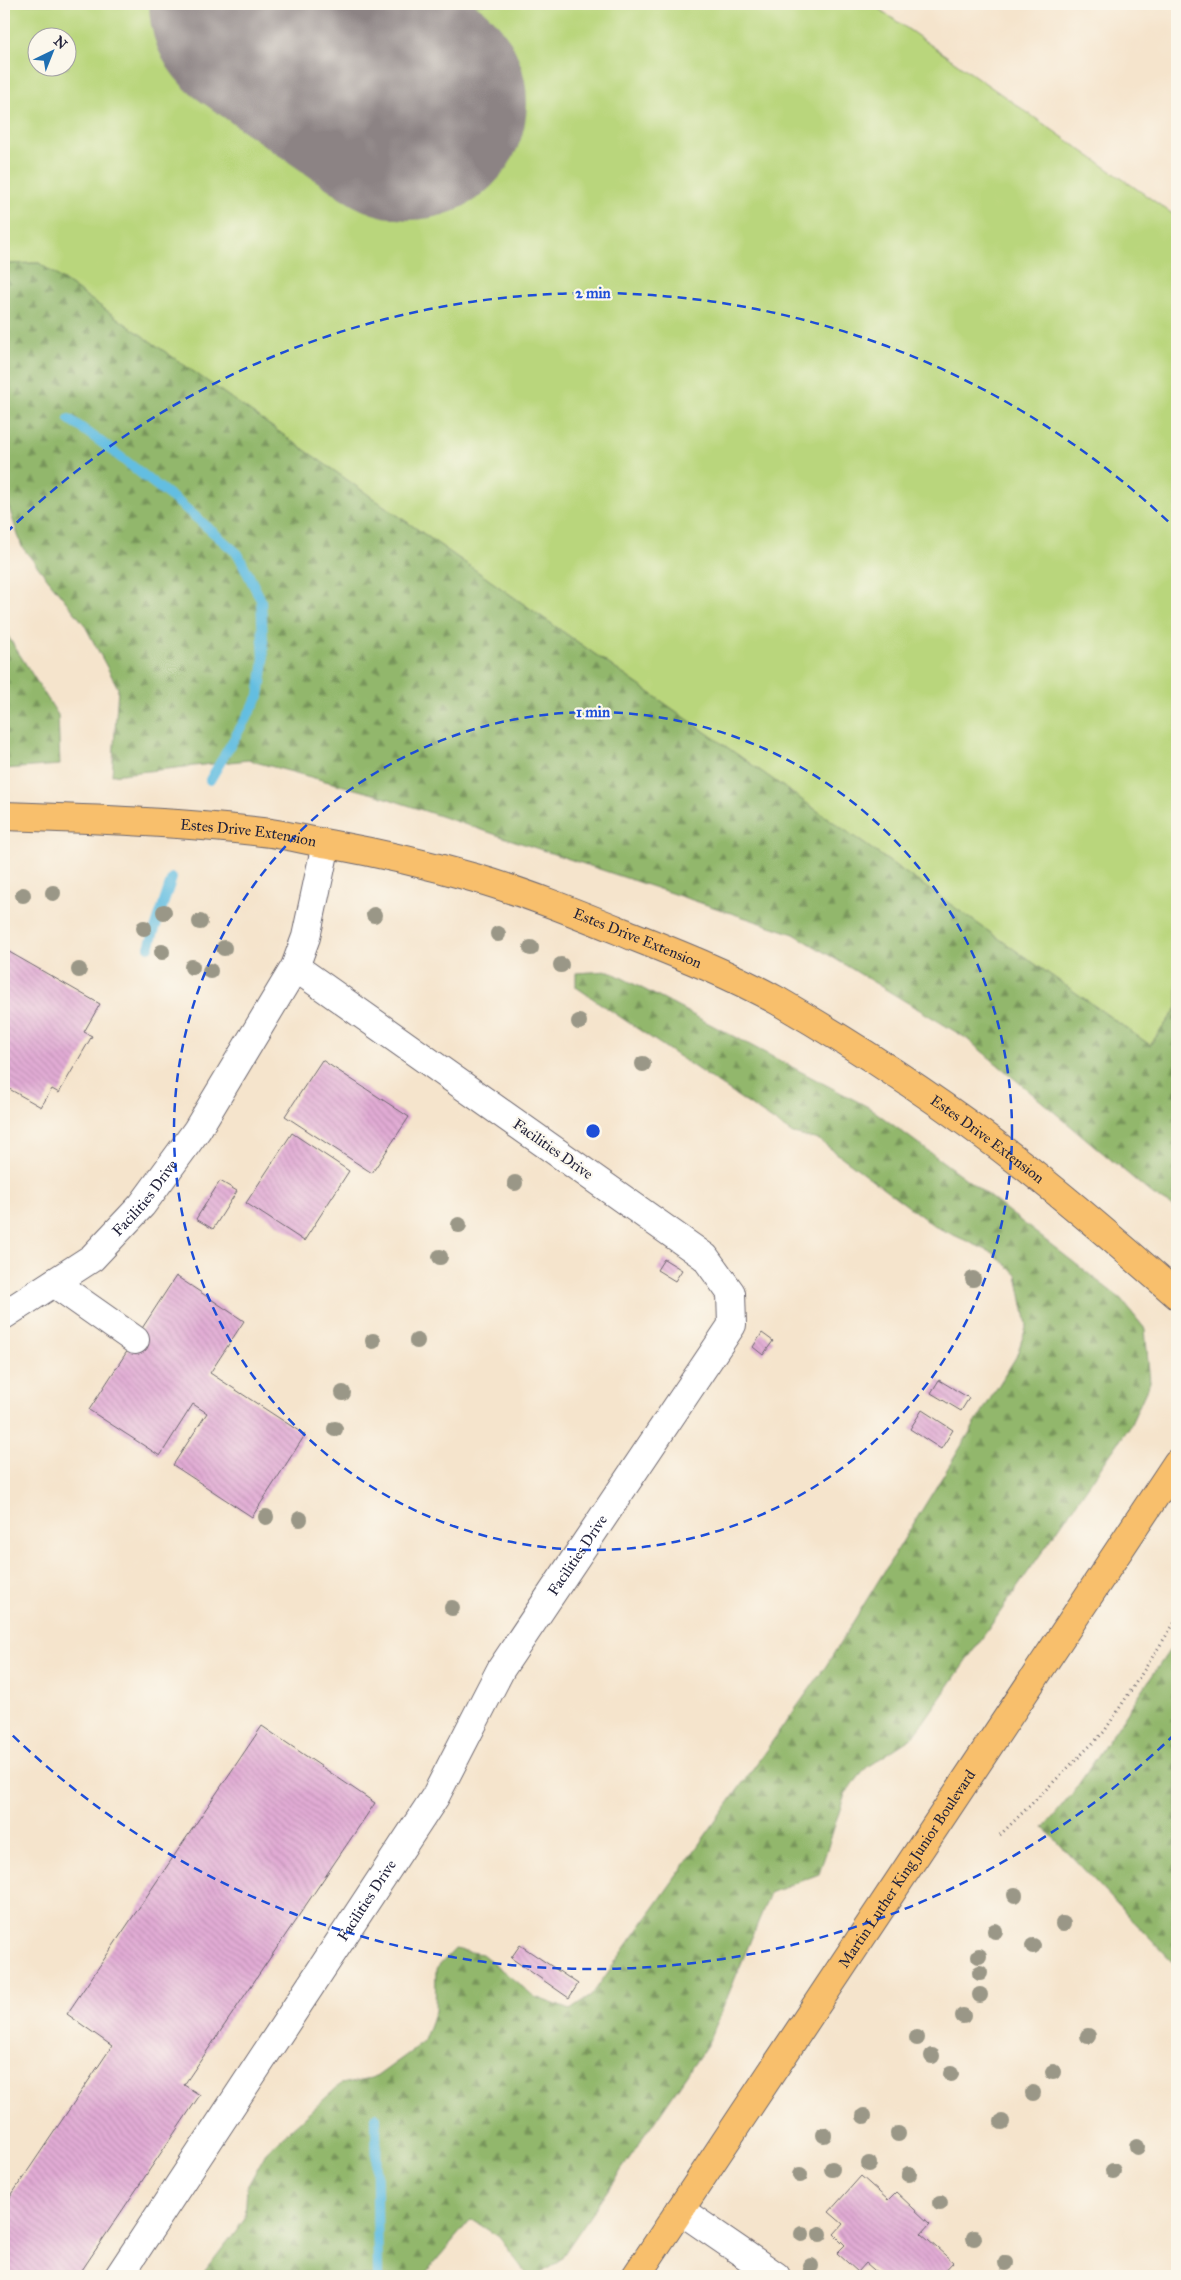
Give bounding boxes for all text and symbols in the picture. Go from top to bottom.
north arrow [28,28,78,78]
text: N [50,33,71,53]
text: 2 min [575,284,612,302]
text: 1 min [576,703,611,721]
street label: Estes Drive Extension [180,815,318,851]
street label: Estes Drive Extension [571,904,704,972]
street label: Estes Drive Extension [927,1091,1048,1187]
street label: Facilities Drive [510,1115,596,1183]
centre of rings [584,1122,602,1140]
street label: Facilities Drive [108,1156,181,1240]
street label: Facilities Drive [544,1511,611,1599]
street label: Martin Luther King Junior Boulevard [835,1766,979,1971]
street label: Facilities Drive [334,1856,400,1944]

